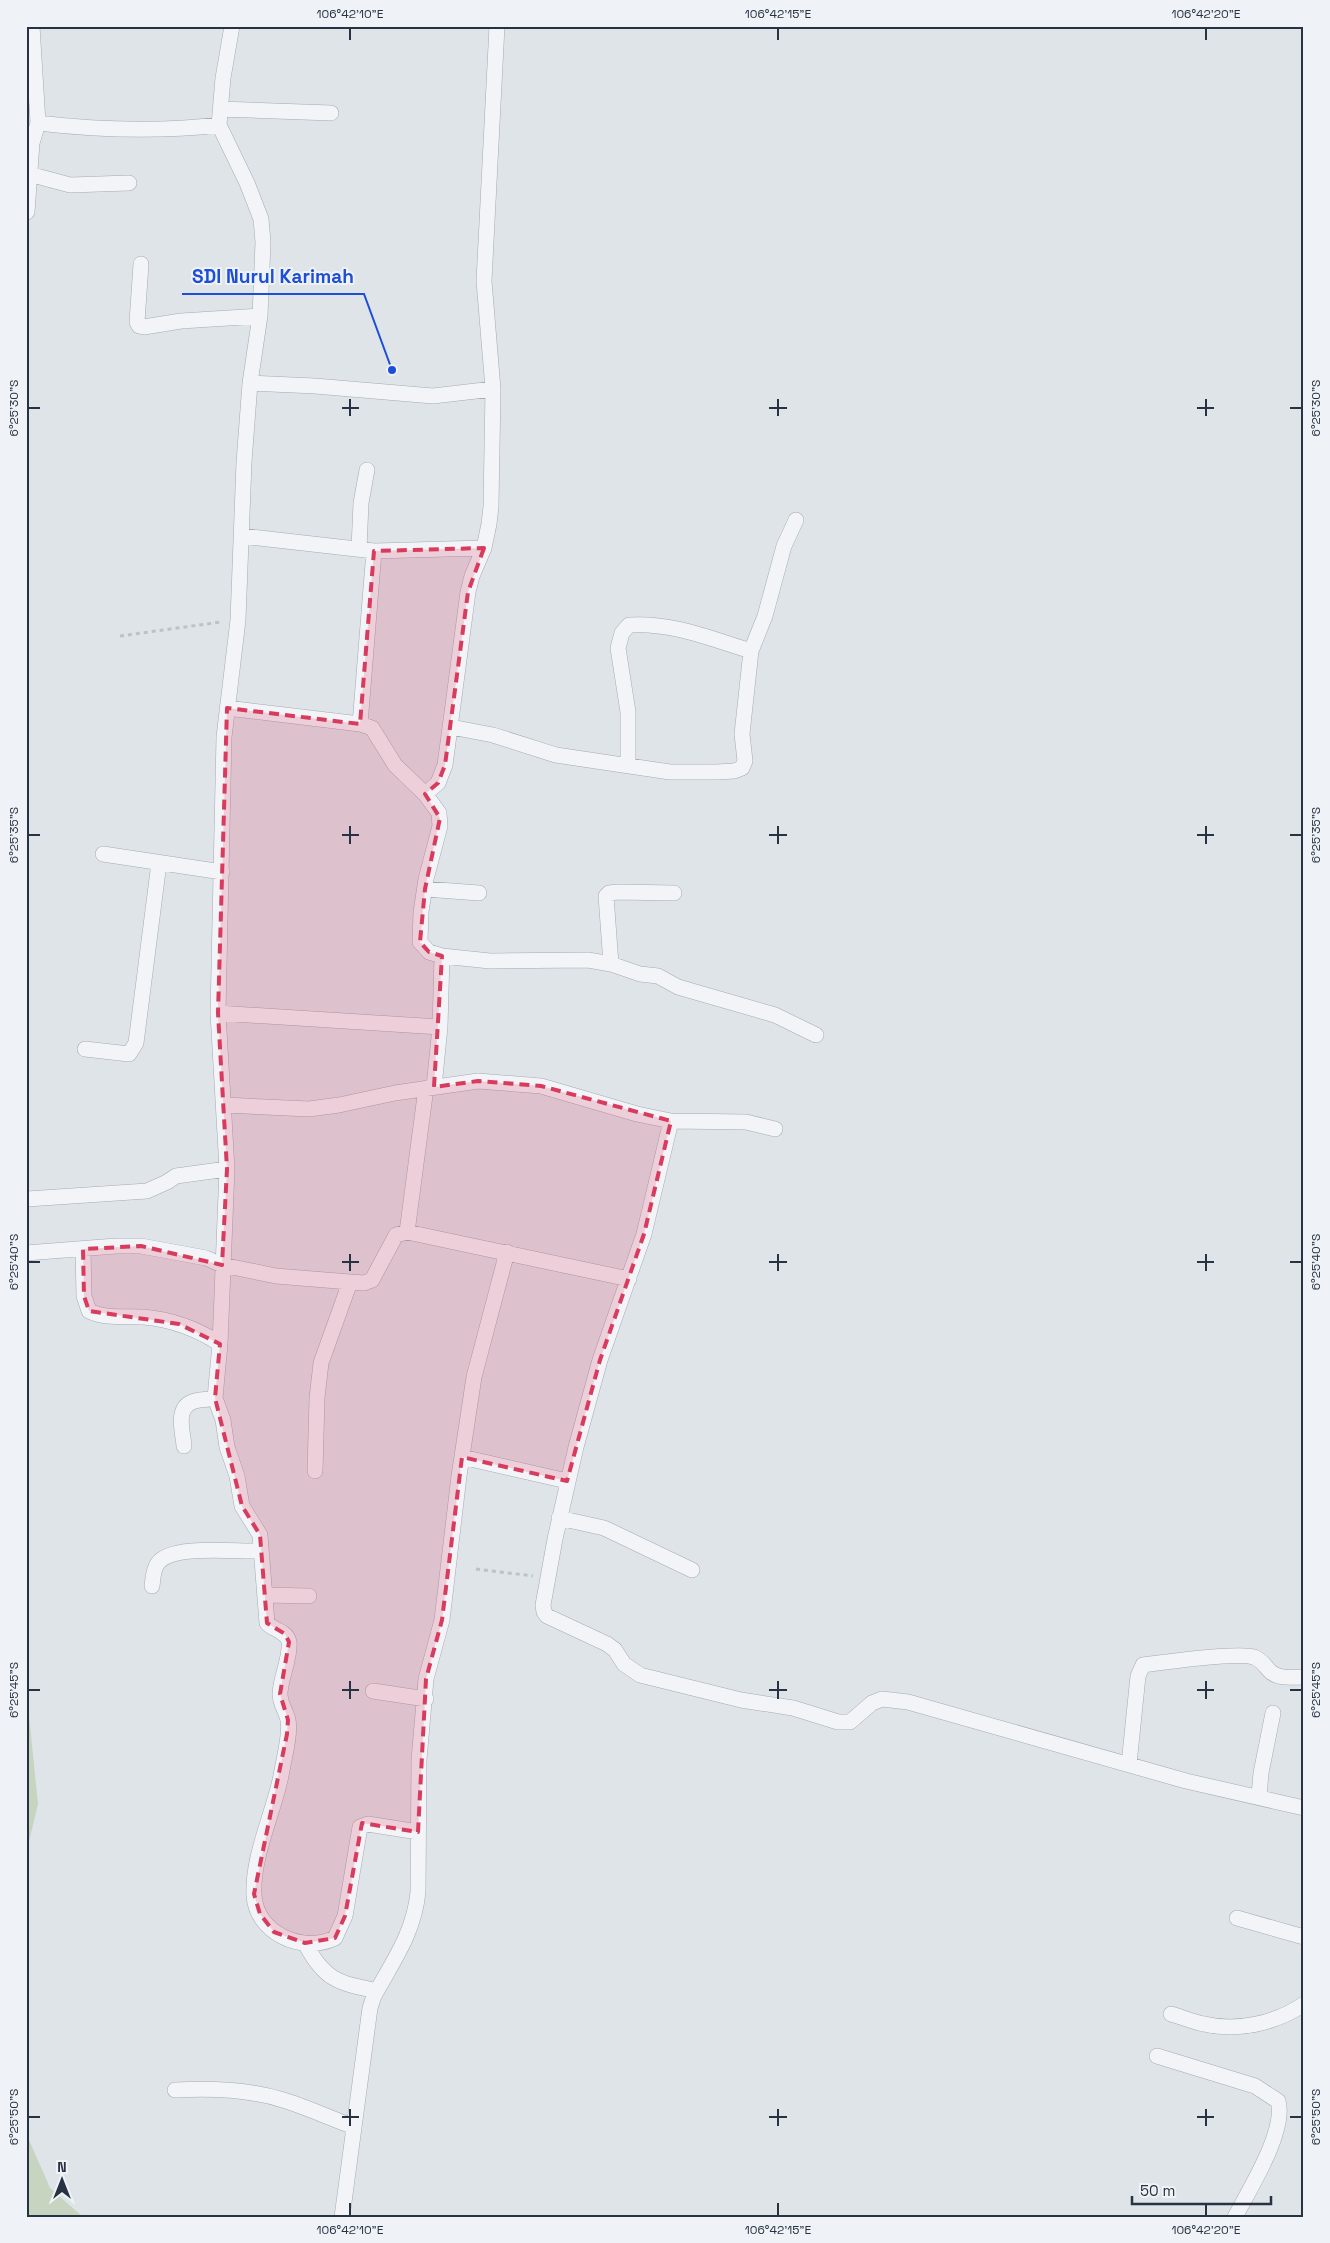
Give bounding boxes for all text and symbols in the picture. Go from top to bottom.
text: 106°42'10"E [317,6,384,22]
text: 106°42'15"E [745,6,811,22]
text: 106°42'20"E [1171,6,1241,22]
callout: SDI Nurul Karimah [182,260,364,294]
text: SDI Nurul Karimah [192,264,354,289]
text: 6°25'30"S [6,380,22,436]
text: 6°25'30"S [1308,380,1324,436]
text: 6°25'35"S [6,807,22,863]
text: 6°25'35"S [1308,807,1324,863]
text: 6°25'40"S [6,1234,22,1290]
text: 6°25'40"S [1308,1234,1324,1290]
text: 6°25'45"S [6,1662,22,1718]
text: 6°25'45"S [1308,1662,1324,1718]
text: 6°25'50"S [6,2089,22,2145]
text: 6°25'50"S [1308,2089,1324,2145]
north arrow [38,2156,88,2206]
text: N [57,2158,67,2176]
scale bar [1132,2173,1271,2205]
text: 50 m [1140,2181,1175,2200]
text: 106°42'10"E [317,2222,384,2238]
text: 106°42'15"E [745,2222,811,2238]
text: 106°42'20"E [1171,2222,1241,2238]

